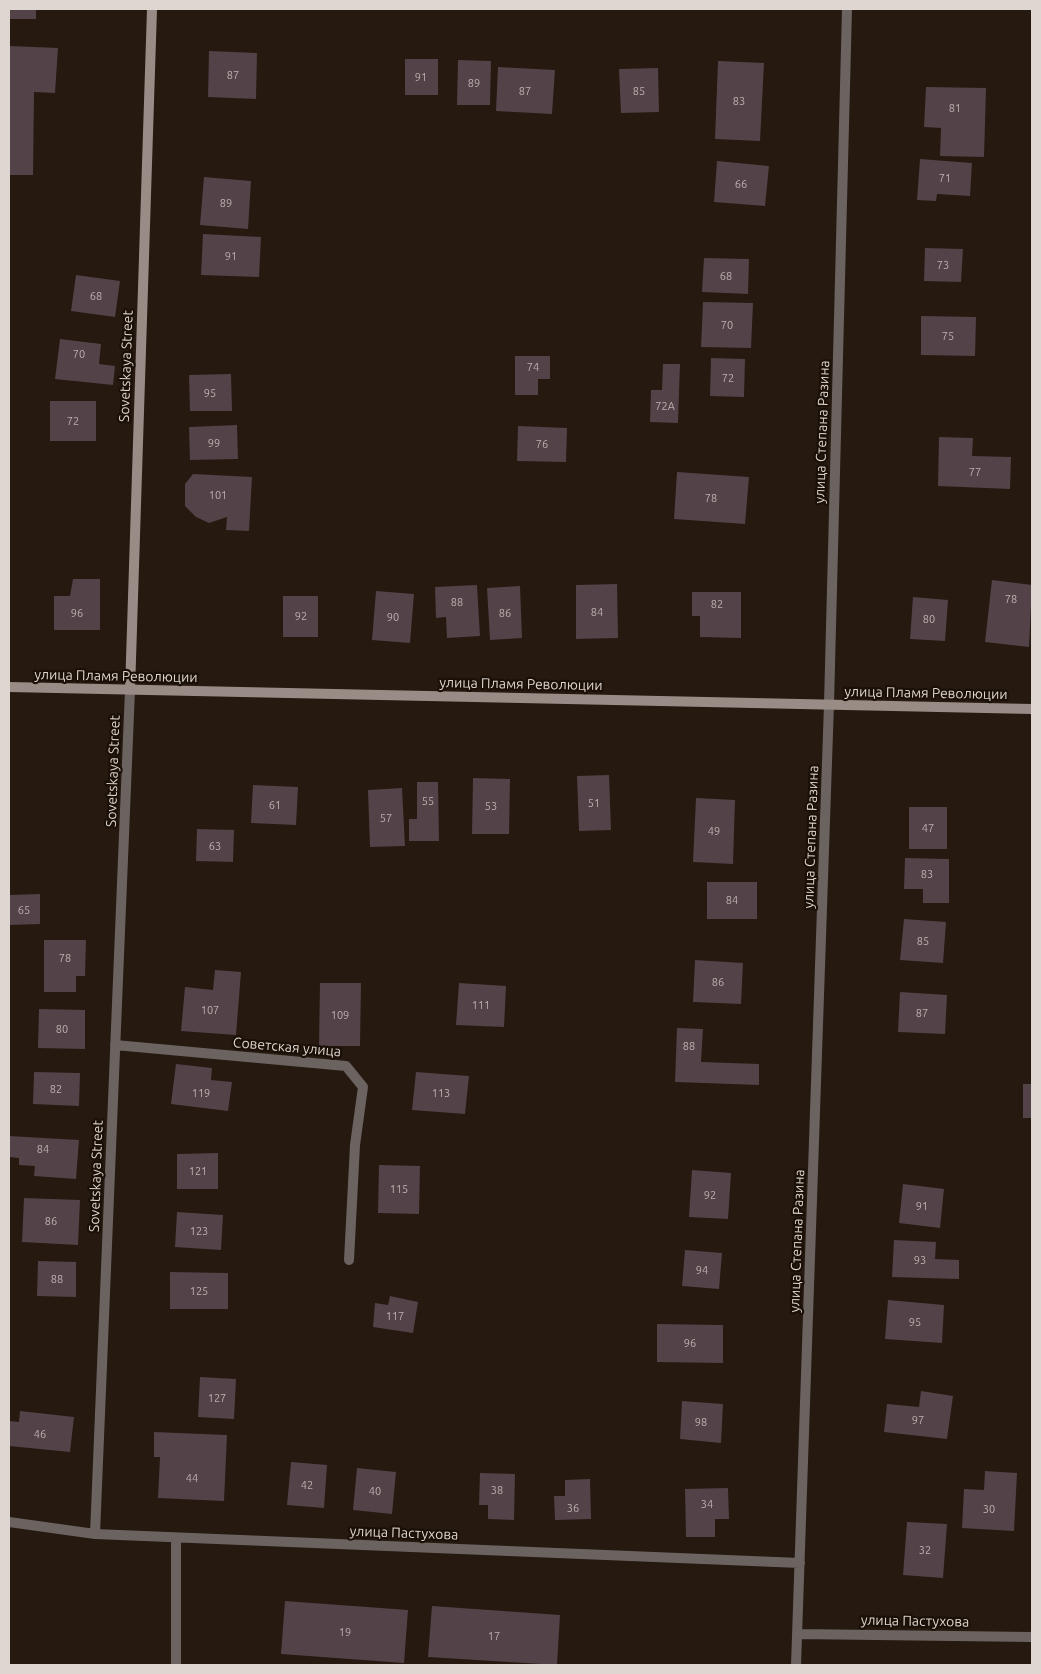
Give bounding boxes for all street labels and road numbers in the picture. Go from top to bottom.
street label: Sovetskaya Street [116,310,136,422]
street label: улица Степана Разина [811,360,833,504]
street label: улица Пламя Революции [34,666,198,686]
street label: улица Пламя Революции [439,674,603,694]
street label: улица Пламя Революции [844,683,1008,703]
street label: Sovetskaya Street [103,715,123,827]
street label: улица Степана Разина [800,765,822,909]
street label: Советская улица [232,1034,342,1060]
street label: Sovetskaya Street [86,1120,106,1232]
street label: улица Степана Разина [786,1169,808,1313]
street label: улица Пастухова [349,1523,459,1543]
street label: улица Пастухова [861,1612,969,1630]

